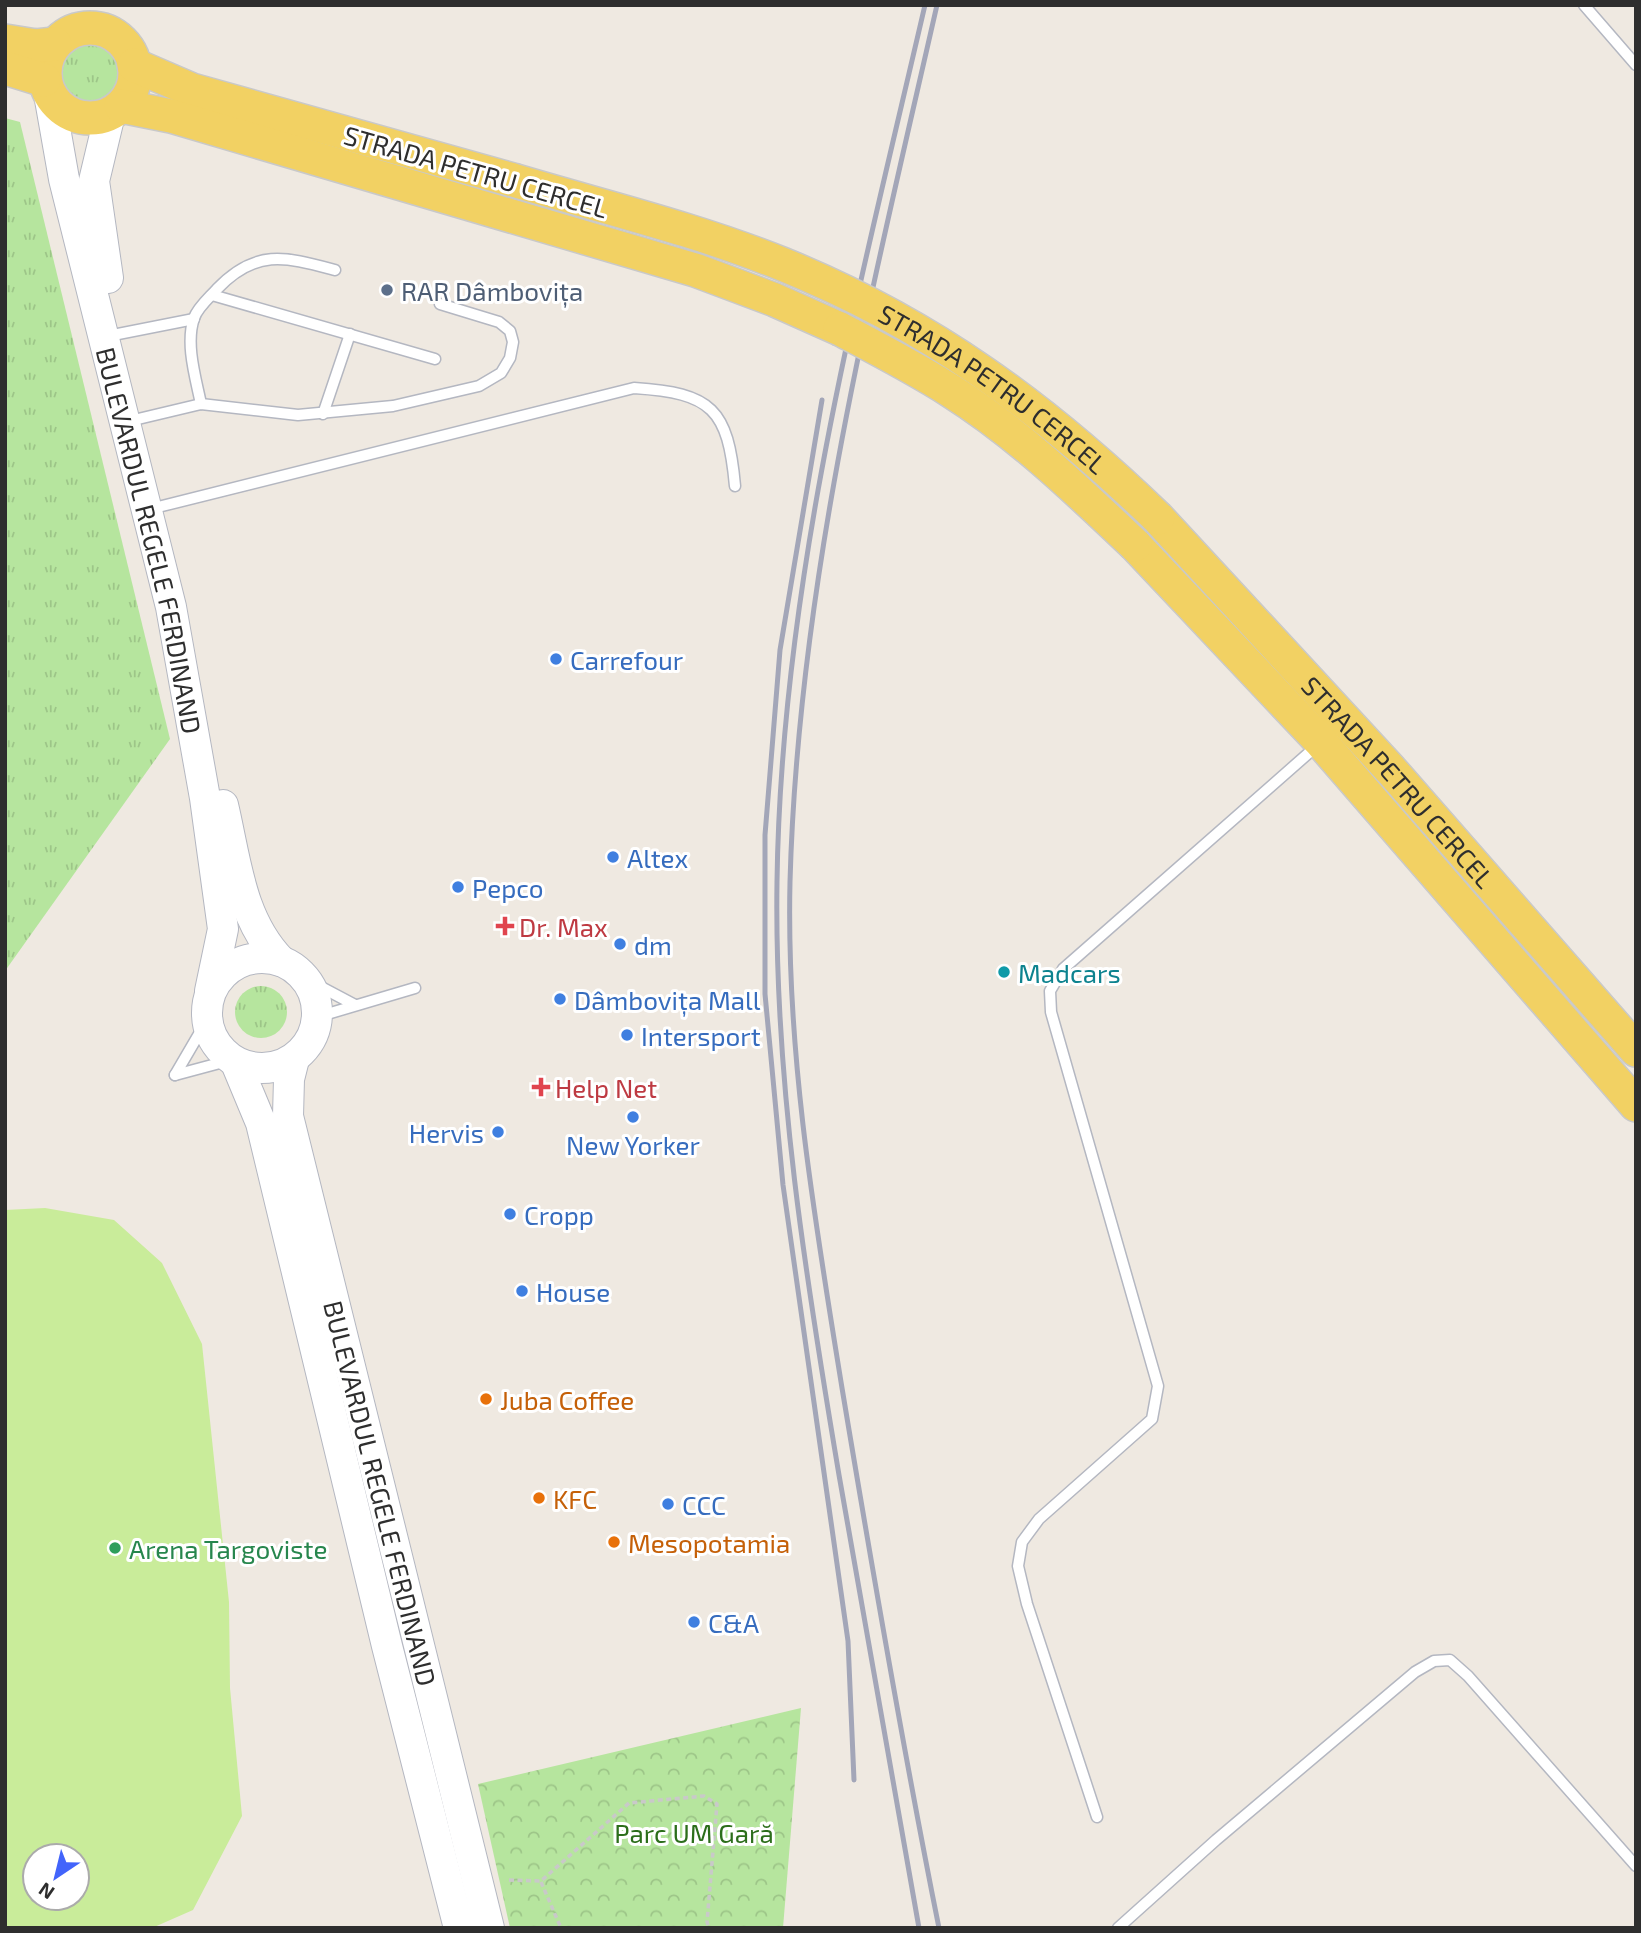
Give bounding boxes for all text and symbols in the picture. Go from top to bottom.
street label: STRADA PETRU CERCEL [341,118,611,224]
place label: RAR Dâmbovița [401,275,583,308]
marker: RAR Dâmbovița [379,282,395,298]
street label: STRADA PETRU CERCEL [874,297,1114,479]
street label: BULEVARDUL REGELE FERDINAND [91,344,209,736]
place label: Carrefour [570,644,683,675]
marker: Carrefour [548,651,564,667]
street label: STRADA PETRU CERCEL [1296,669,1502,893]
place label: Altex [627,842,689,873]
marker: Altex [605,849,621,865]
place label: Pepco [472,872,544,903]
marker: Pepco [450,879,466,895]
place label: Dr. Max [519,911,608,942]
marker: Dr. Max [497,918,513,934]
place label: dm [634,929,672,960]
marker: dm [612,936,628,952]
place label: Madcars [1018,957,1121,988]
marker: Madcars [996,964,1012,980]
place label: Dâmbovița Mall [574,984,761,1017]
marker: Dâmbovița Mall [552,991,568,1007]
place label: Intersport [641,1020,761,1051]
marker: Intersport [619,1027,635,1043]
place label: Help Net [555,1072,657,1103]
marker: Help Net [533,1079,549,1095]
marker: New Yorker [625,1109,641,1125]
place label: Hervis [409,1117,484,1148]
marker: Hervis [490,1124,506,1140]
place label: New Yorker [566,1129,700,1160]
place label: Cropp [524,1199,594,1230]
marker: Cropp [502,1206,518,1222]
place label: House [536,1276,610,1307]
marker: House [514,1283,530,1299]
street label: BULEVARDUL REGELE FERDINAND [319,1297,444,1689]
place label: Juba Coffee [500,1384,634,1415]
marker: Juba Coffee [478,1391,494,1407]
place label: KFC [553,1483,597,1514]
place label: CCC [682,1489,726,1520]
marker: KFC [531,1490,547,1506]
marker: CCC [660,1496,676,1512]
place label: Mesopotamia [628,1527,790,1558]
place label: Arena Targoviste [129,1533,327,1564]
marker: Mesopotamia [606,1534,622,1550]
marker: Arena Targoviste [107,1540,123,1556]
place label: C&A [708,1607,759,1638]
marker: C&A [686,1614,702,1630]
park label: Parc UM Gară [614,1817,774,1848]
north arrow [21,1842,91,1912]
text: N [34,1878,58,1905]

